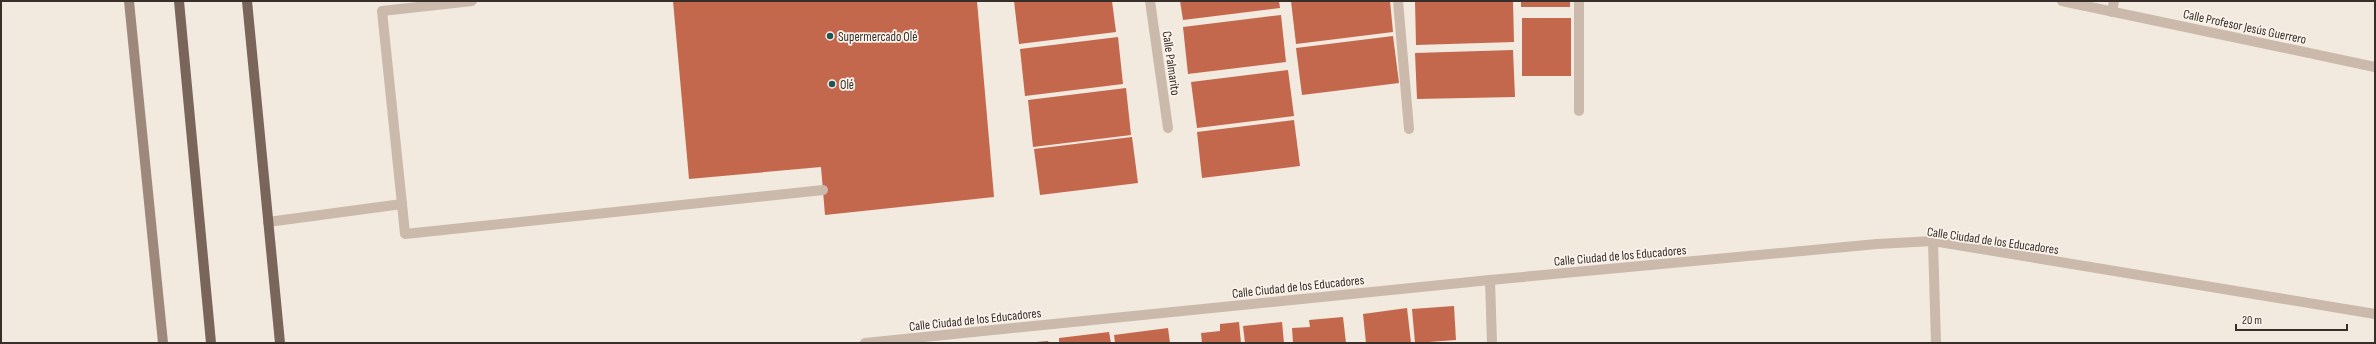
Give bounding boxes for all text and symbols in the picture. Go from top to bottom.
street label: Calle Profesor Jesús Guerrero [2182,6,2308,48]
place label: Supermercado Olé [838,29,917,45]
street label: Calle Palmarito [1159,30,1183,96]
marker: Supermercado Olé [825,31,835,41]
place label: Olé [840,77,854,93]
marker: Olé [827,79,837,89]
street label: Calle Ciudad de los Educadores [1926,224,2060,258]
street label: Calle Ciudad de los Educadores [1553,242,1687,270]
street label: Calle Ciudad de los Educadores [1231,272,1365,302]
street label: Calle Ciudad de los Educadores [908,305,1042,335]
scale bar [2236,306,2347,332]
text: 20 m [2242,313,2262,328]

